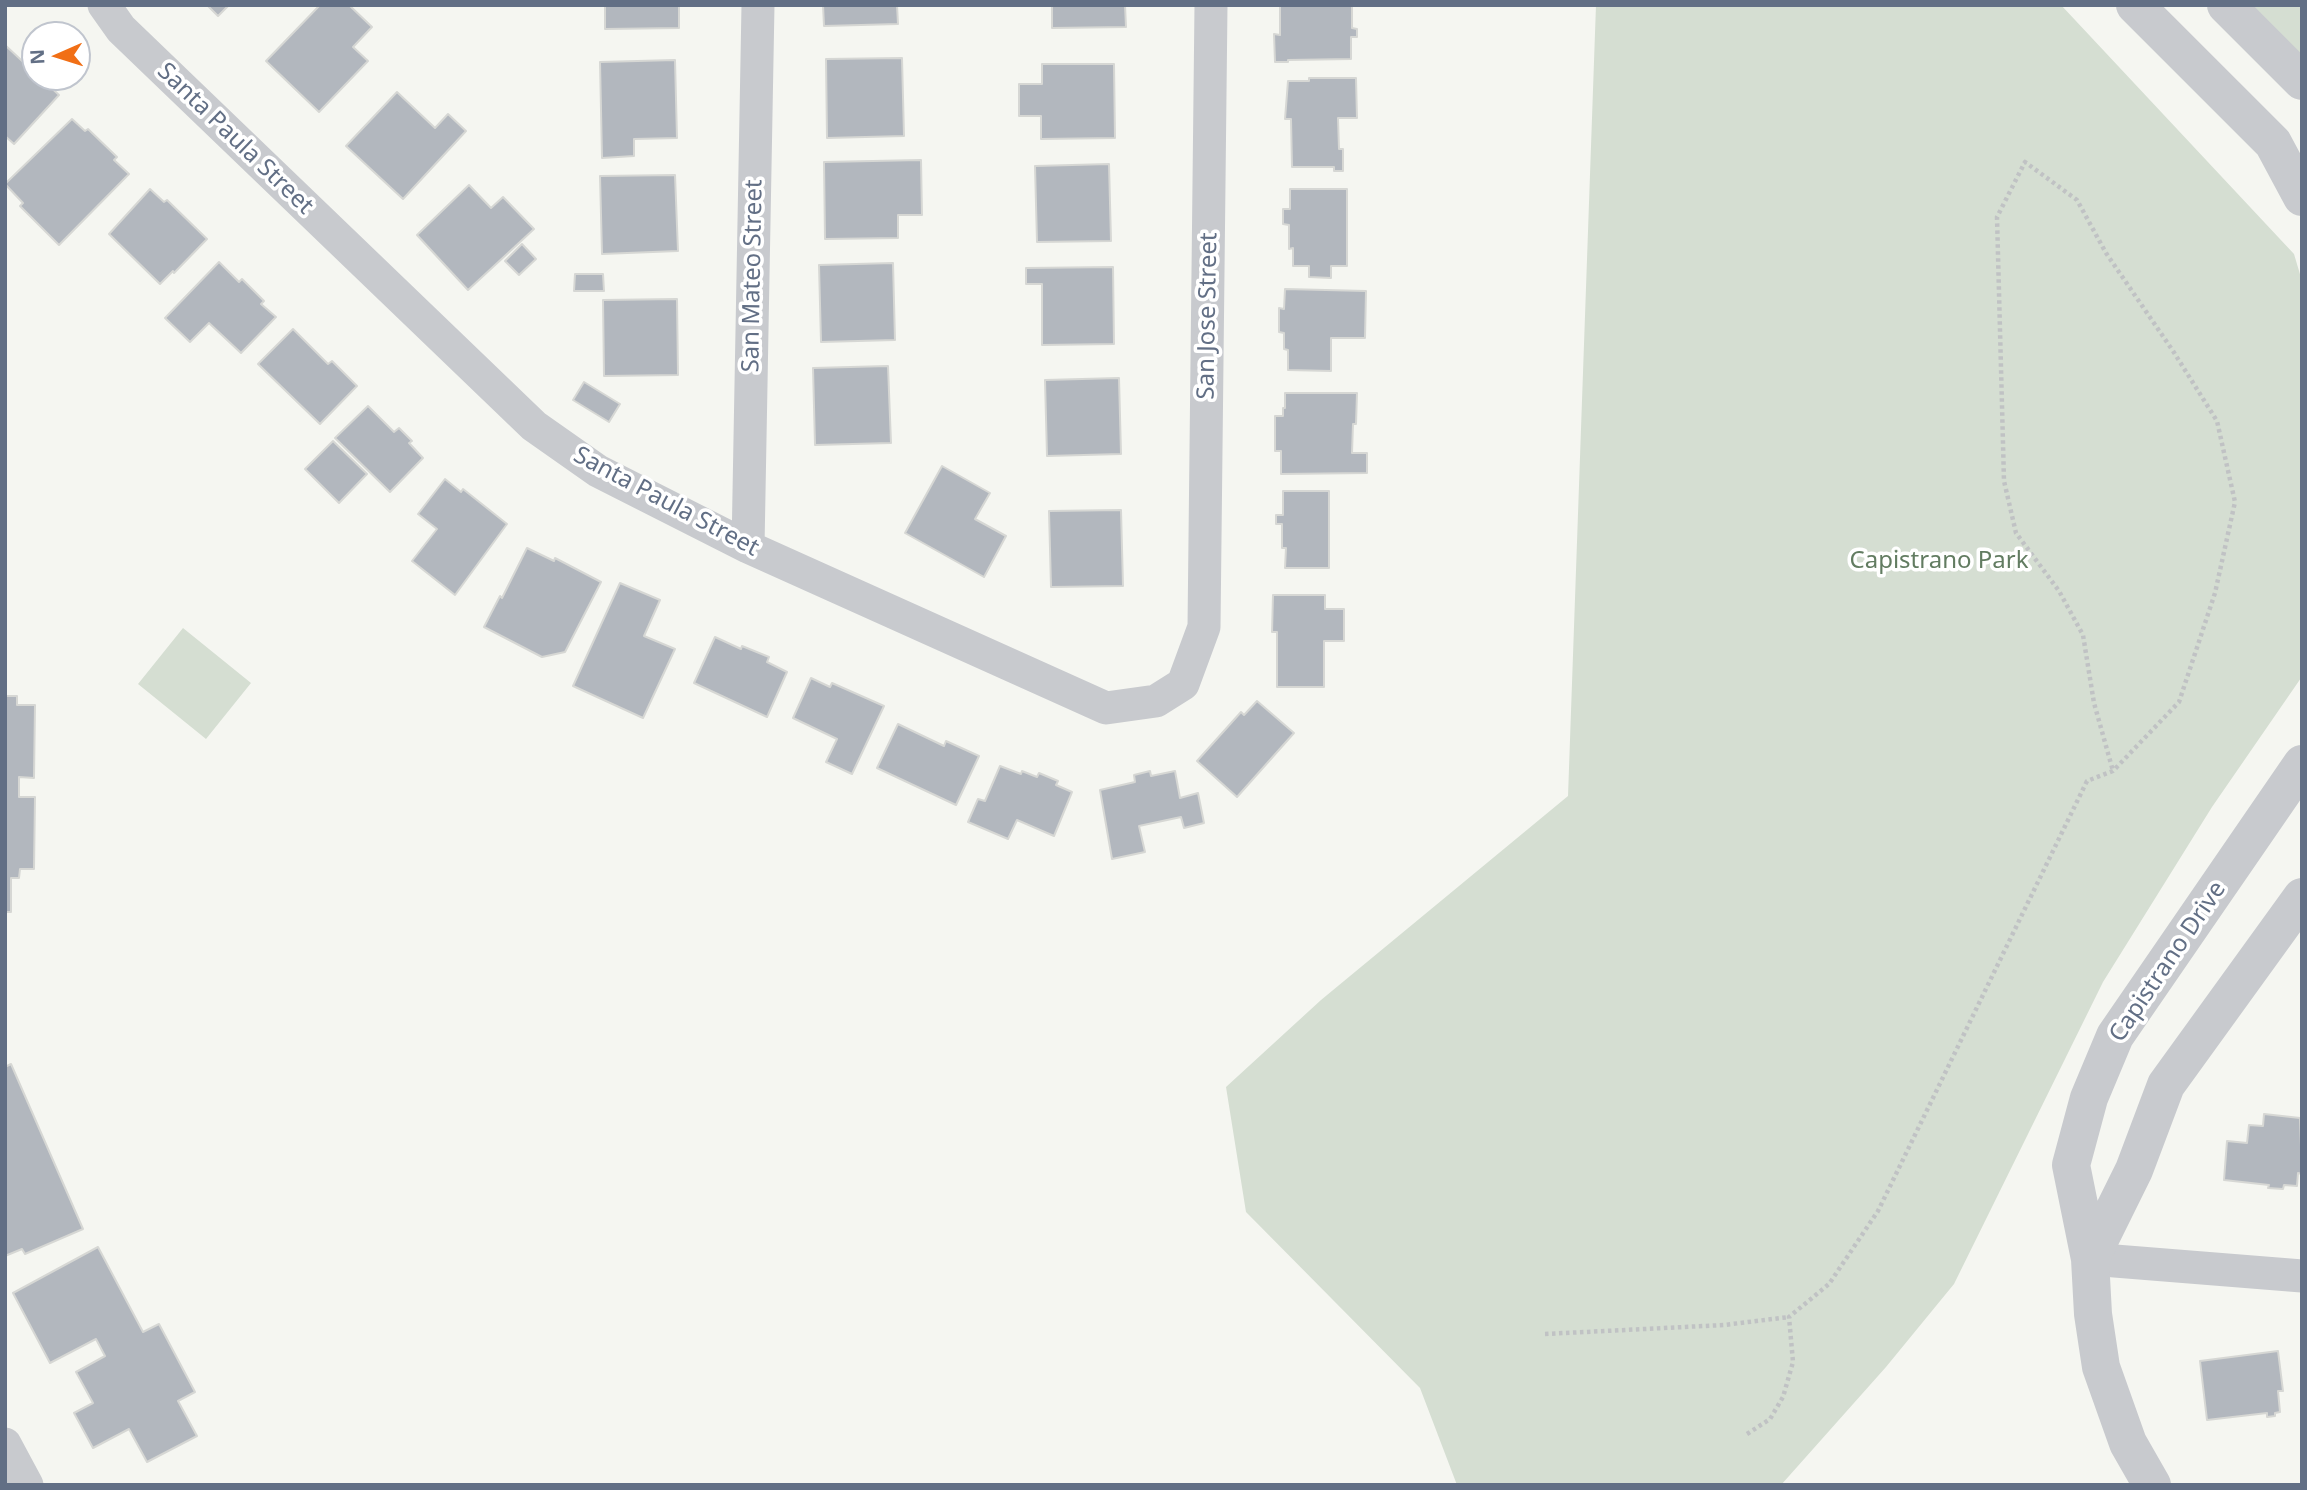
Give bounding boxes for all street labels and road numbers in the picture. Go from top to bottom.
street label: Santa Paula Street [151,57,319,221]
street label: San Mateo Street [737,179,769,373]
street label: San Jose Street [1192,232,1224,400]
street label: Santa Paula Street [568,441,764,563]
street label: Capistrano Drive [2104,876,2232,1048]

